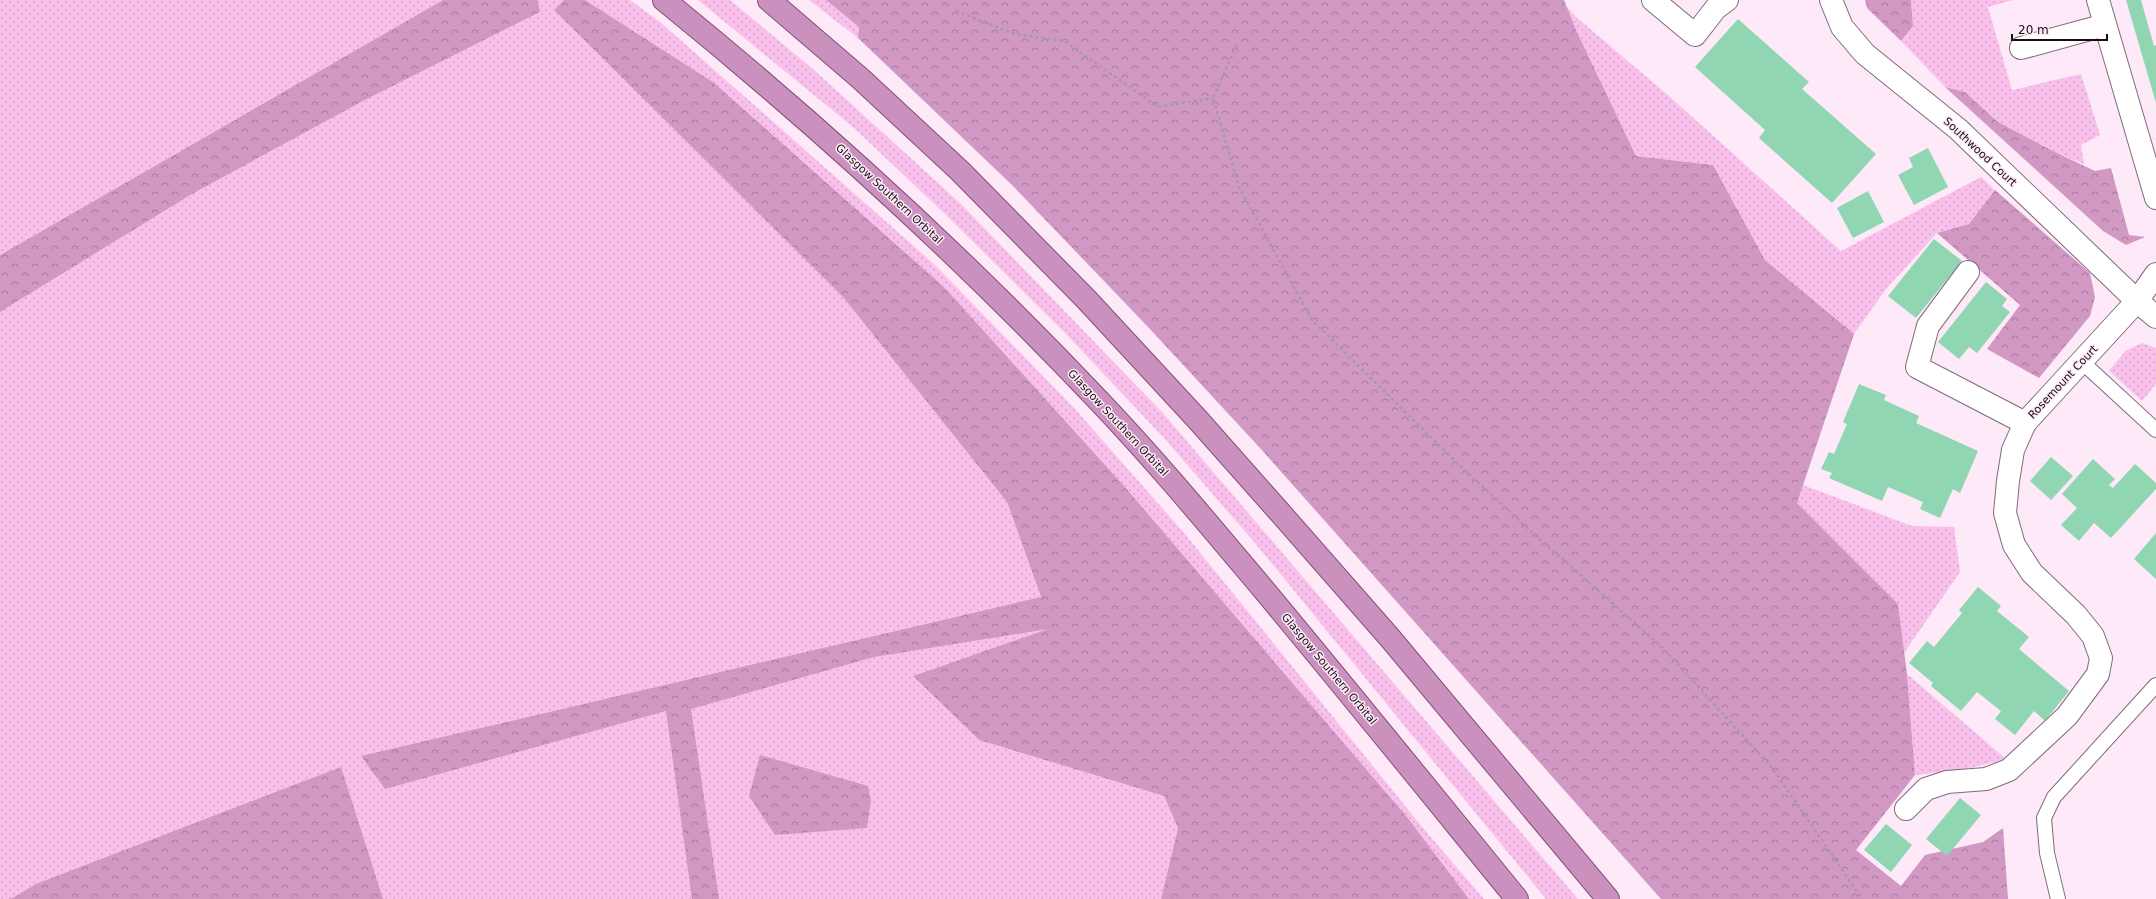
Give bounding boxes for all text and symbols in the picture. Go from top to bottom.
scale bar [2012,16,2107,42]
text: 20 m [2018,23,2049,37]
street label: Southwood Court [1941,115,2020,190]
street label: Glasgow Southern Orbital [833,141,945,247]
street label: Rosemount Court [2026,342,2101,421]
street label: Glasgow Southern Orbital [1065,367,1171,479]
street label: Glasgow Southern Orbital [1279,611,1379,727]

